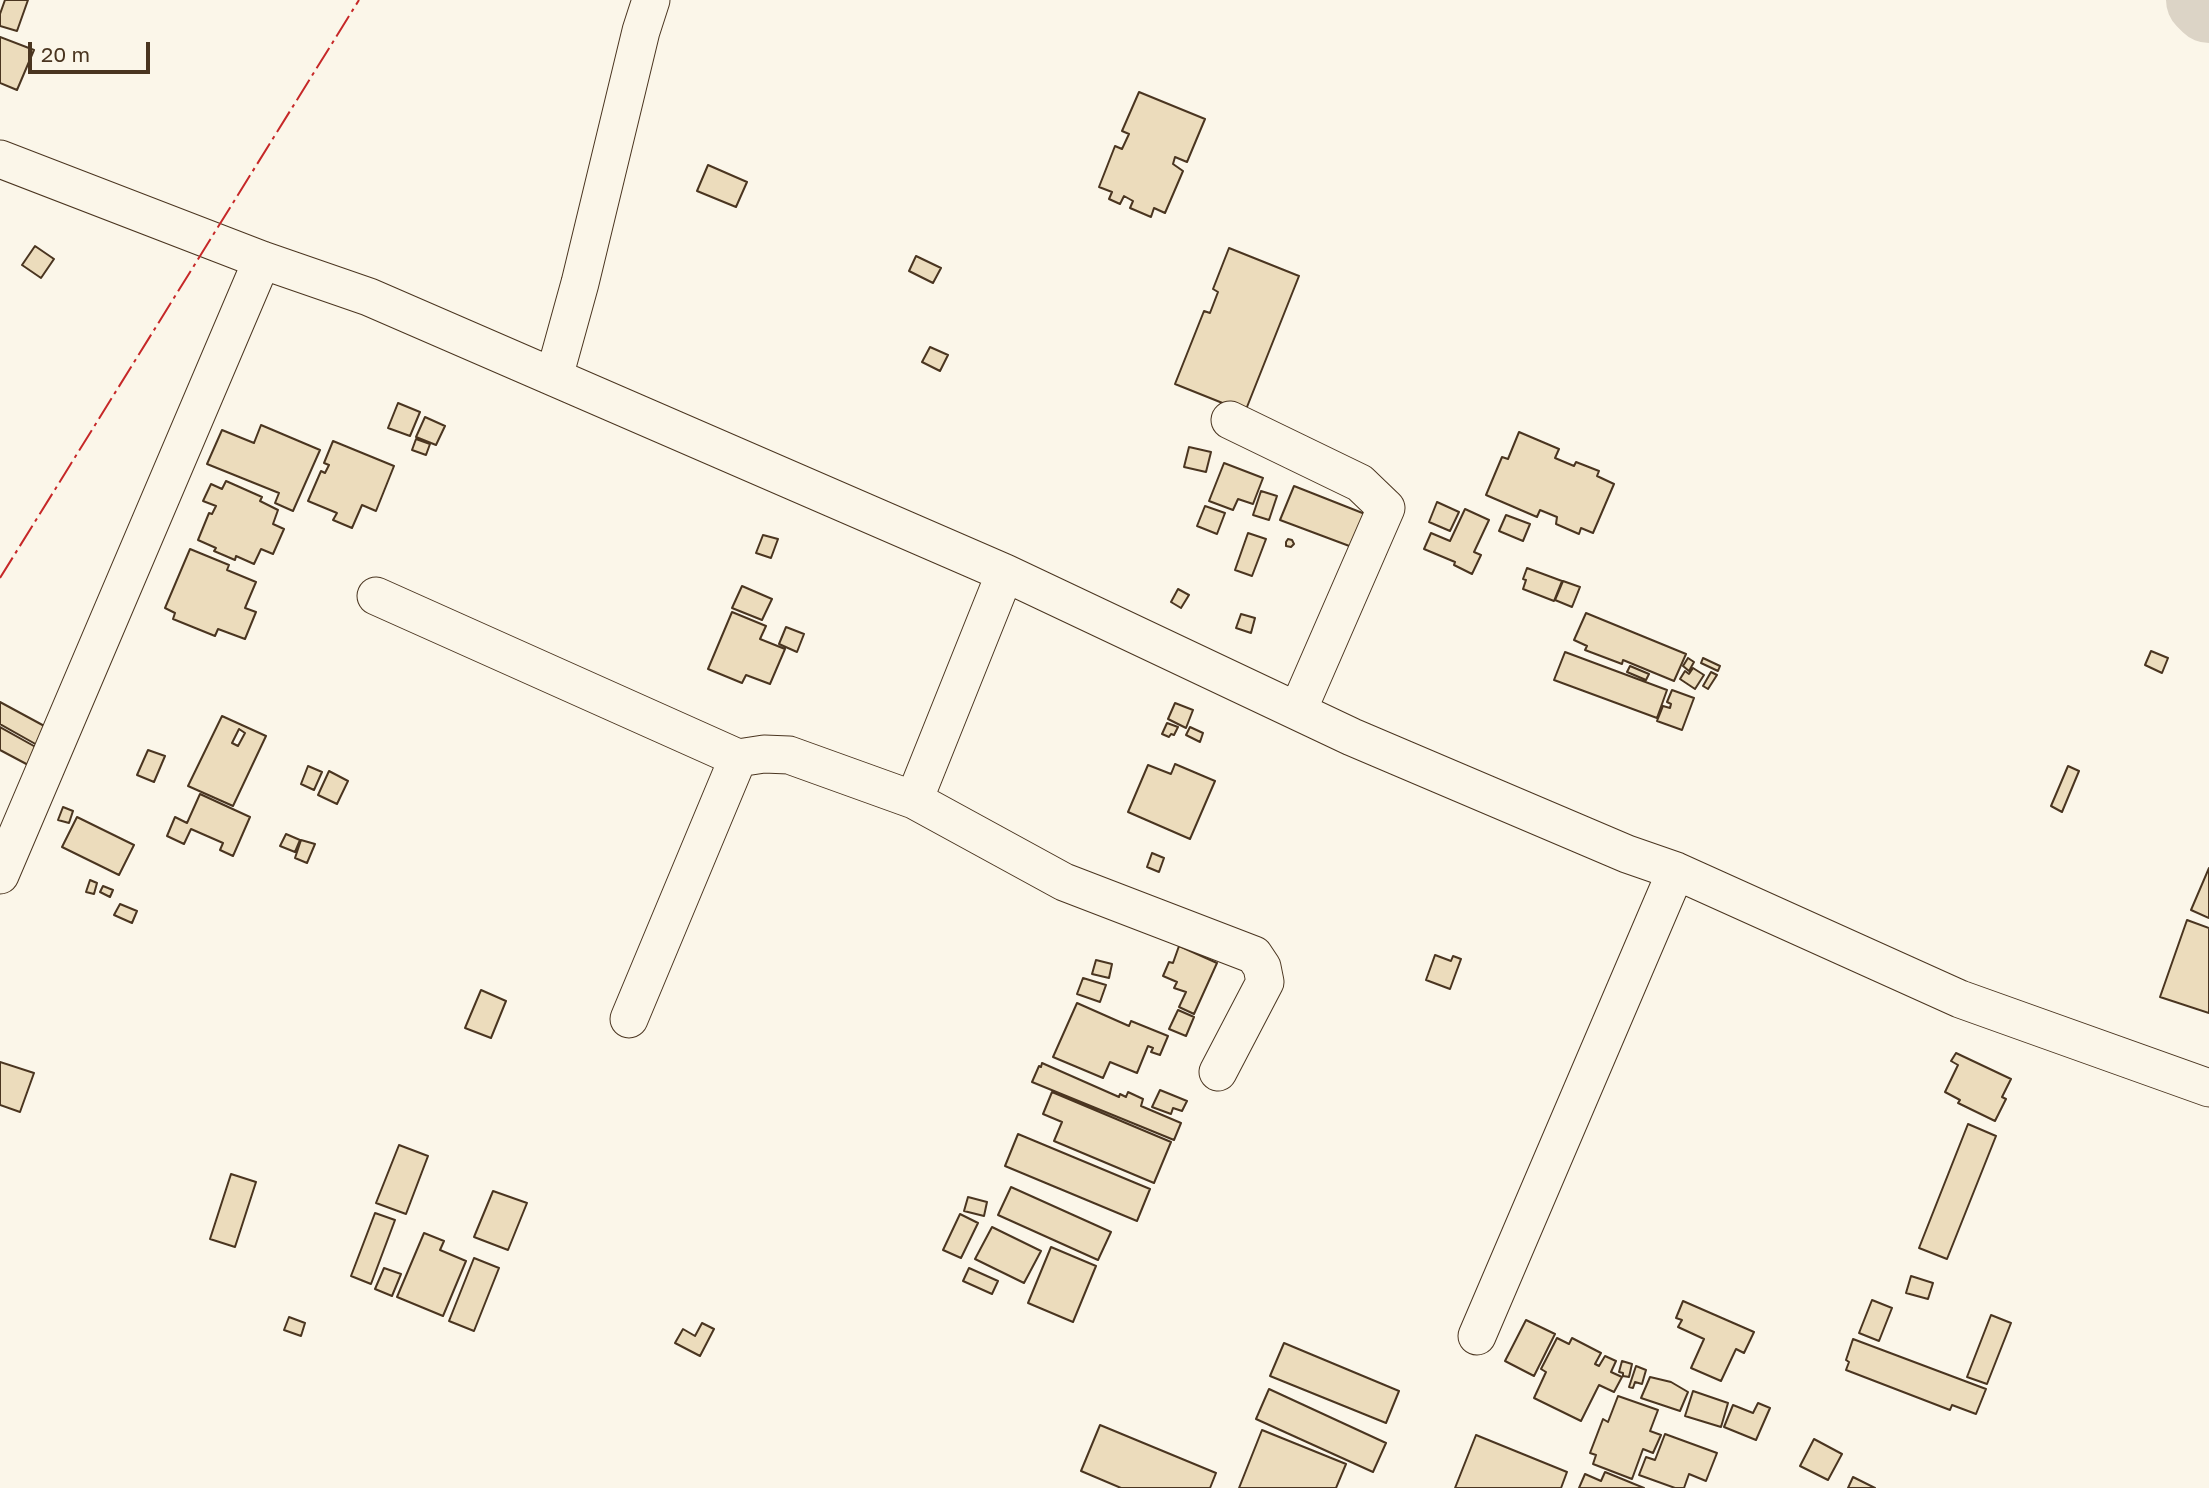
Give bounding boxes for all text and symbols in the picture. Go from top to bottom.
scale bar [32,28,154,72]
text: 20 m [41,41,90,67]

